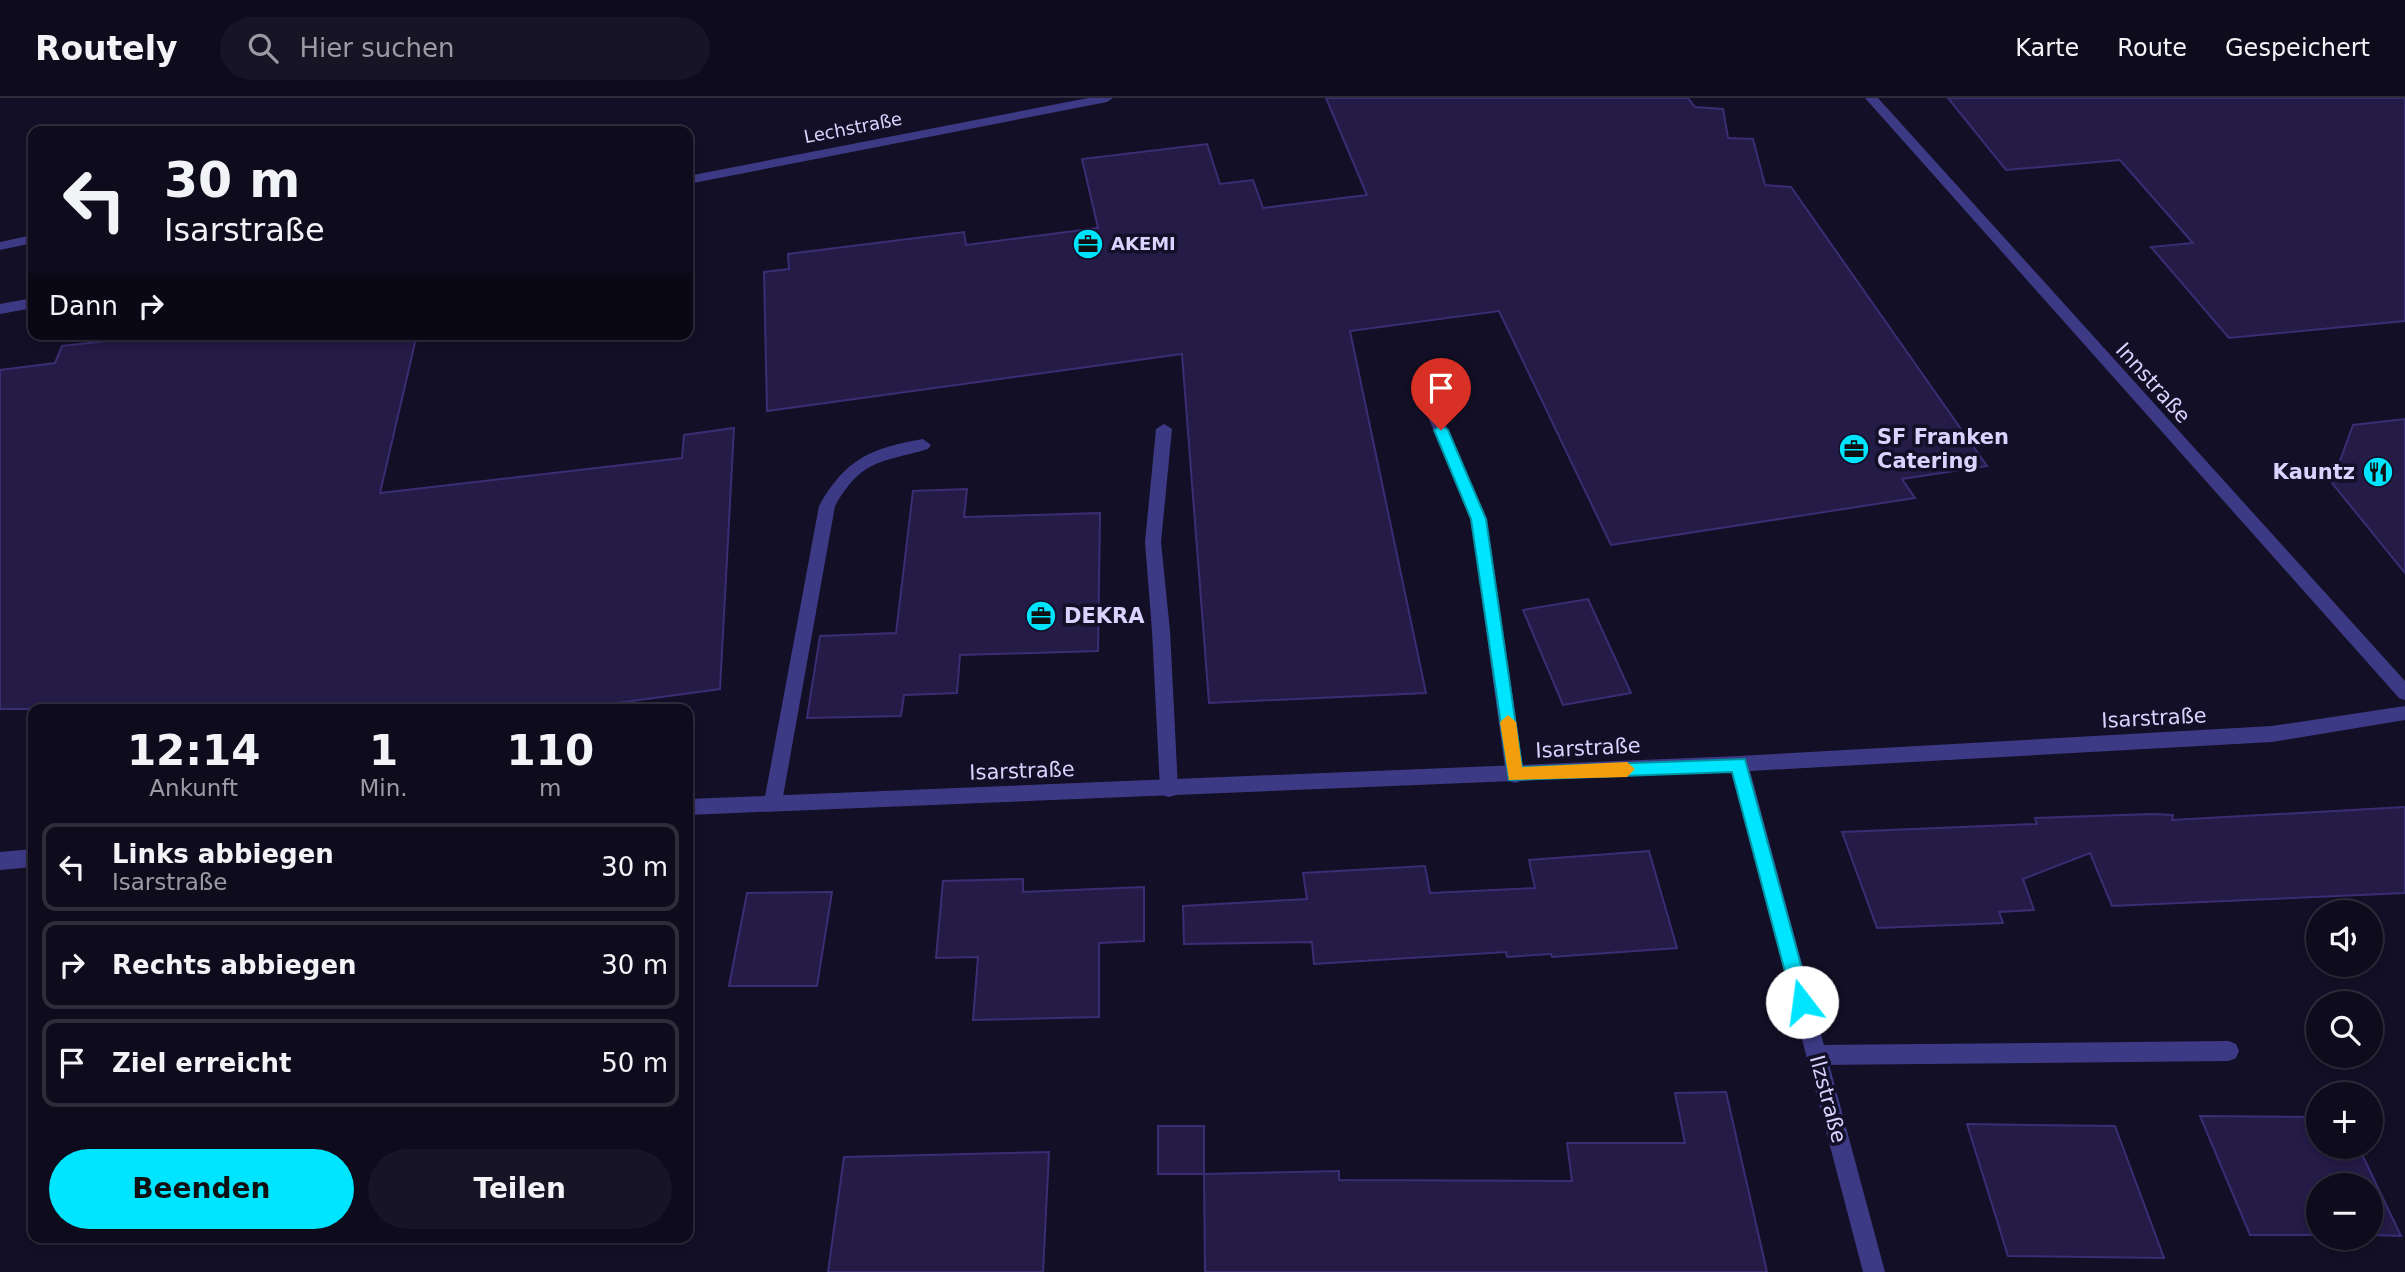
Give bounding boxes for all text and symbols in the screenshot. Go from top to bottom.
search box [220,17,710,80]
text: Routely [35,29,178,68]
icon: search [244,29,282,67]
text: Hier suchen [300,33,455,63]
text: Karte [2015,34,2079,62]
text: Route [2117,34,2187,62]
text: Gespeichert [2225,34,2370,62]
street label: Lechstraße [802,108,904,147]
text: 30 m [164,152,300,209]
icon: left [49,154,140,245]
text: Isarstraße [164,211,325,249]
office icon: AKEMI [1071,227,1105,261]
place label: AKEMI [1111,233,1176,254]
icon: right [132,287,170,325]
text: Dann [49,291,118,321]
street label: Innstraße [2111,338,2195,428]
pin [1411,358,1471,430]
icon: arrive [1422,369,1460,407]
place label: SF Franken Catering [1877,425,2009,473]
office icon: SF Franken Catering [1837,432,1871,466]
restaurant icon: Kauntz [2361,455,2395,489]
place label: Kauntz [2272,460,2355,484]
office icon: DEKRA [1024,599,1058,633]
place label: DEKRA [1064,604,1145,628]
street label: Isarstraße [2101,703,2207,733]
text: 12:14 [127,726,261,775]
text: 1 [369,726,398,775]
text: 110 [506,726,594,775]
street label: Isarstraße [1535,733,1641,763]
street label: Isarstraße [969,757,1075,785]
text: Ankunft [149,775,238,801]
text: Min. [359,775,408,801]
text: m [539,775,561,801]
text: Links abbiegen [112,839,334,869]
icon: left [53,848,91,886]
text: 30 m [601,852,668,882]
text: Isarstraße [112,869,228,895]
map controls [2306,900,2383,1250]
button: sound [2306,900,2383,977]
icon: right [53,946,91,984]
text: Rechts abbiegen [112,950,357,980]
text: 30 m [601,950,668,980]
position arrow [1765,965,1839,1039]
button: search [2306,991,2383,1068]
icon: arrive [53,1044,91,1082]
text: Ziel erreicht [112,1048,292,1078]
text: 50 m [601,1048,668,1078]
street label: Ilzstraße [1805,1052,1851,1146]
button: + [2306,1082,2383,1159]
button: Beenden [49,1149,354,1229]
button: Teilen [368,1149,672,1229]
button: − [2306,1173,2383,1250]

